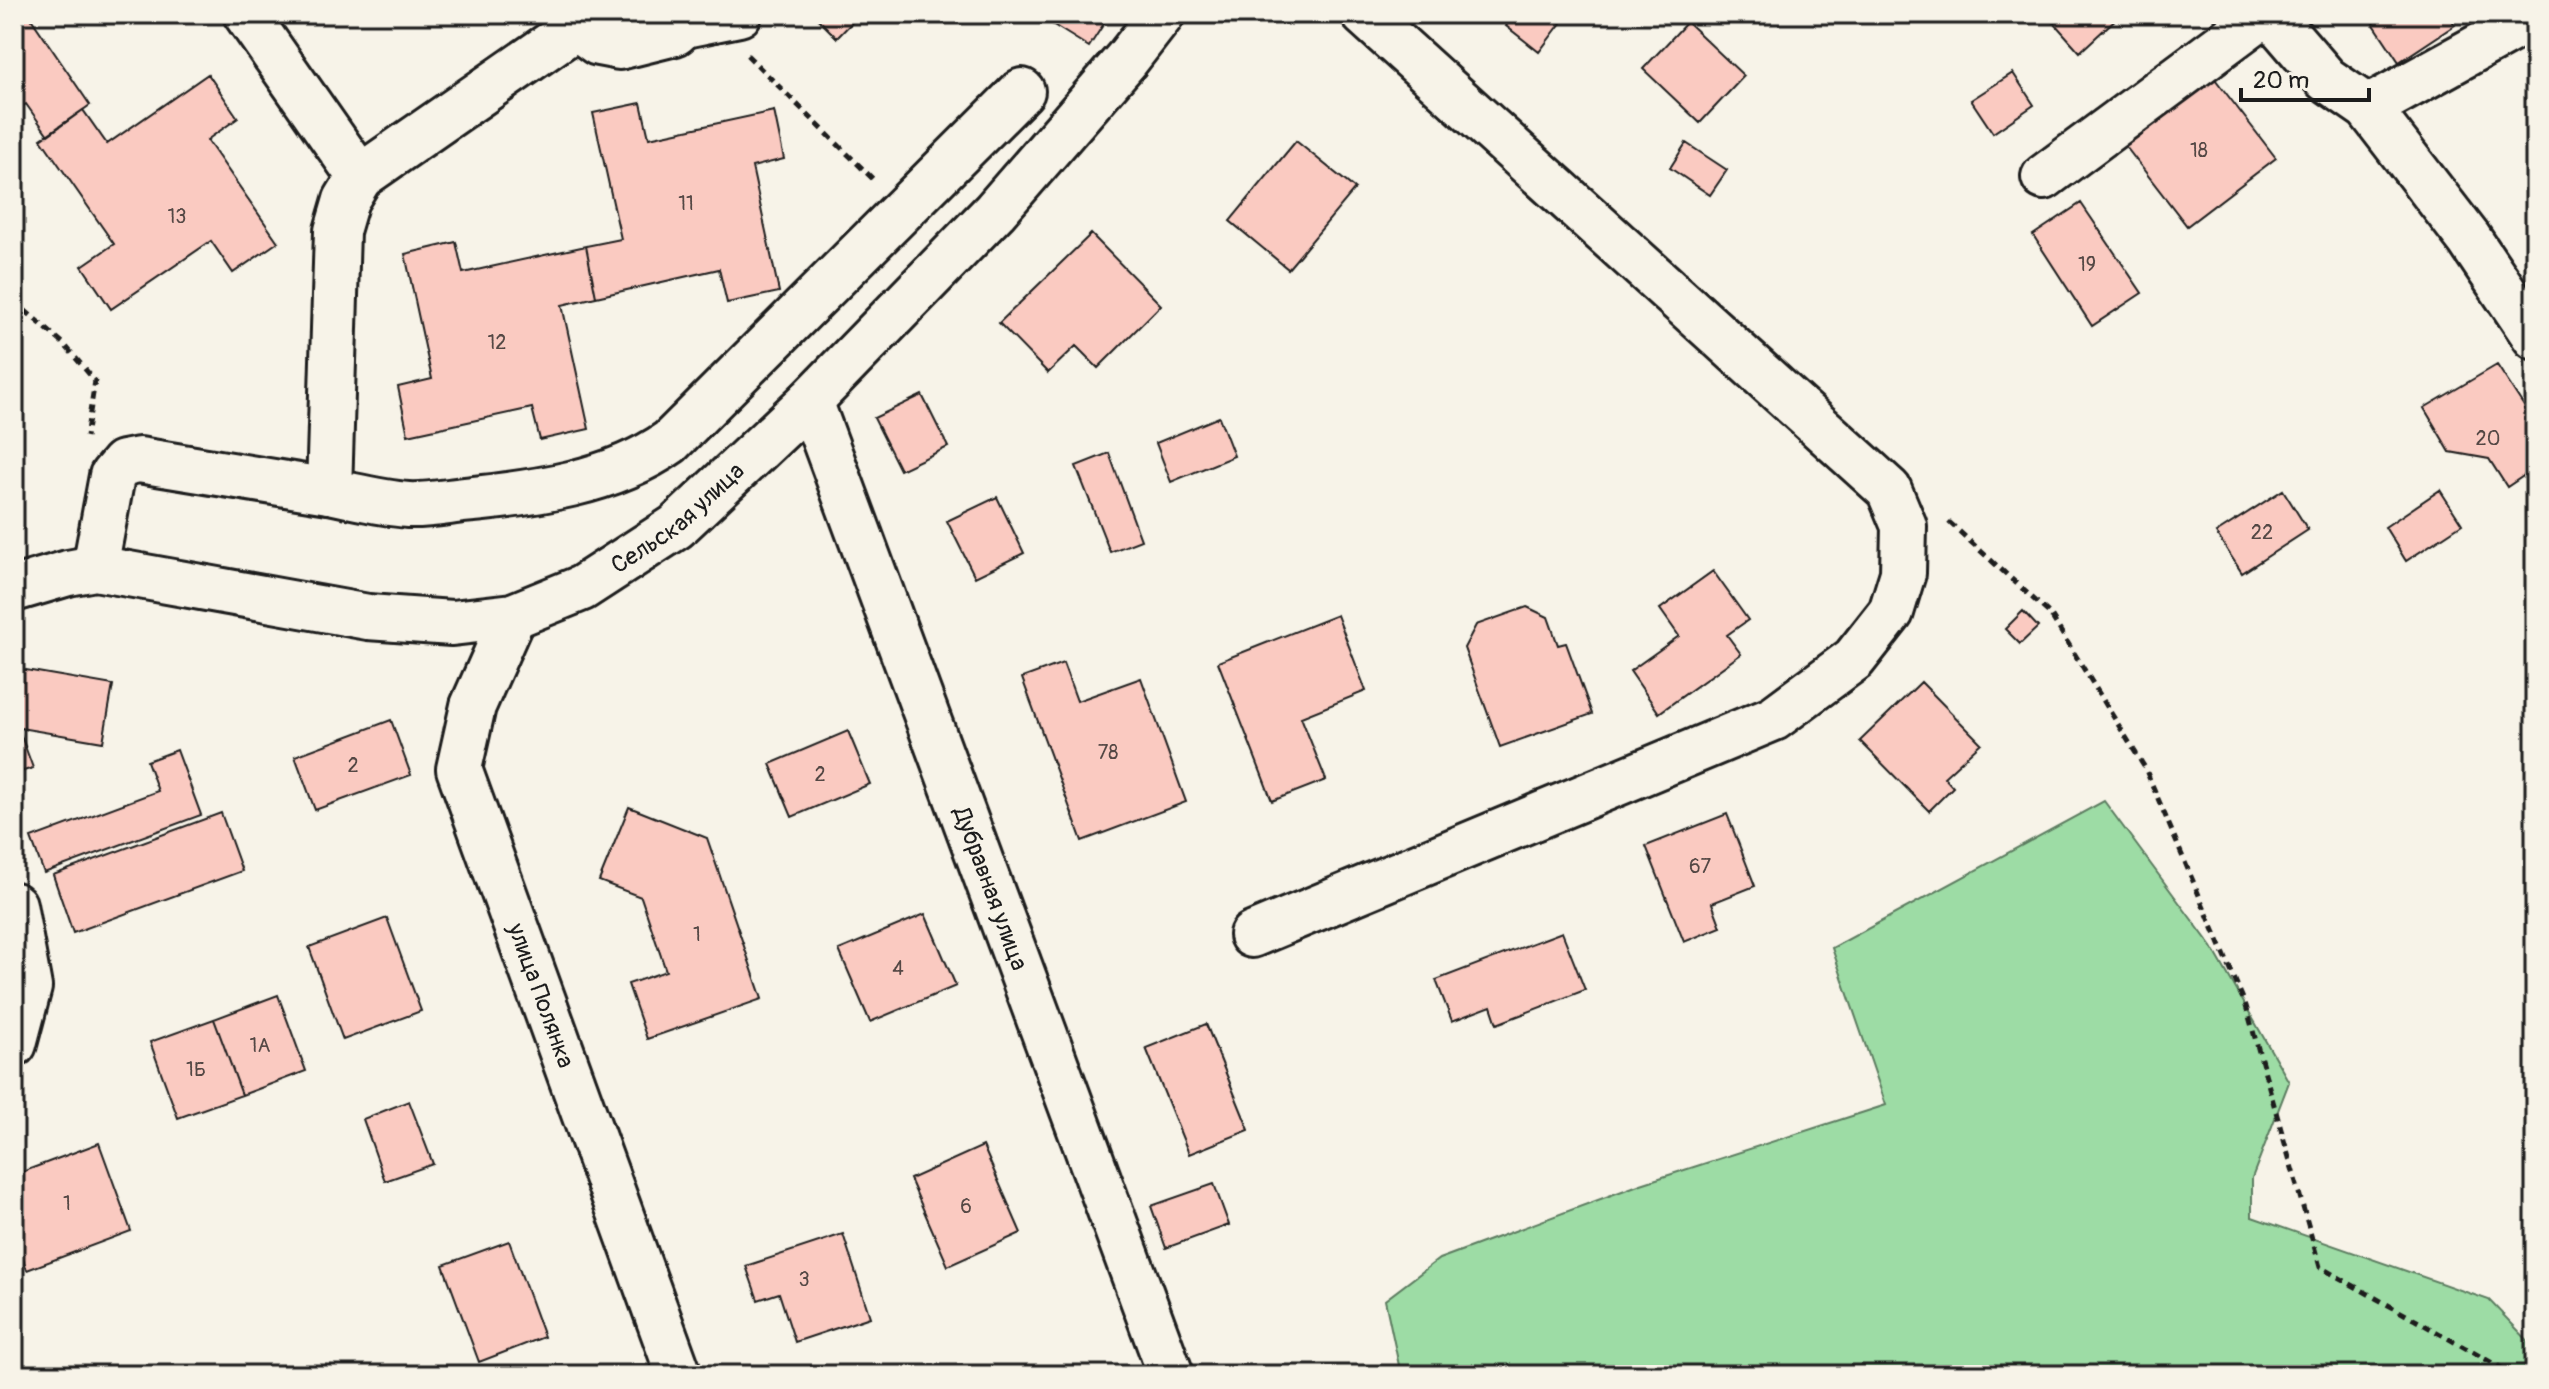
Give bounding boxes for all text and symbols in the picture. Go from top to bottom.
scale bar [2241,52,2369,102]
text: 20 m [2253,66,2309,95]
house number: 18 [2190,138,2208,163]
house number: 11 [678,191,694,216]
house number: 13 [168,204,186,229]
house number: 19 [2078,252,2096,277]
house number: 12 [488,330,507,355]
house number: 20 [2476,426,2500,451]
street label: Сельская улица [606,456,750,580]
house number: 22 [2251,520,2273,545]
house number: 78 [1098,740,1118,765]
house number: 2 [347,753,359,778]
house number: 2 [814,762,826,787]
street label: Дубравная улица [947,802,1034,974]
house number: 67 [1689,854,1711,879]
street label: улица Полянка [501,918,581,1072]
house number: 1 [693,922,701,947]
house number: 4 [892,956,904,981]
house number: 1А [250,1033,270,1058]
house number: 1Б [186,1057,206,1082]
house number: 1 [63,1191,71,1216]
house number: 6 [960,1194,972,1219]
house number: 3 [798,1267,810,1292]

